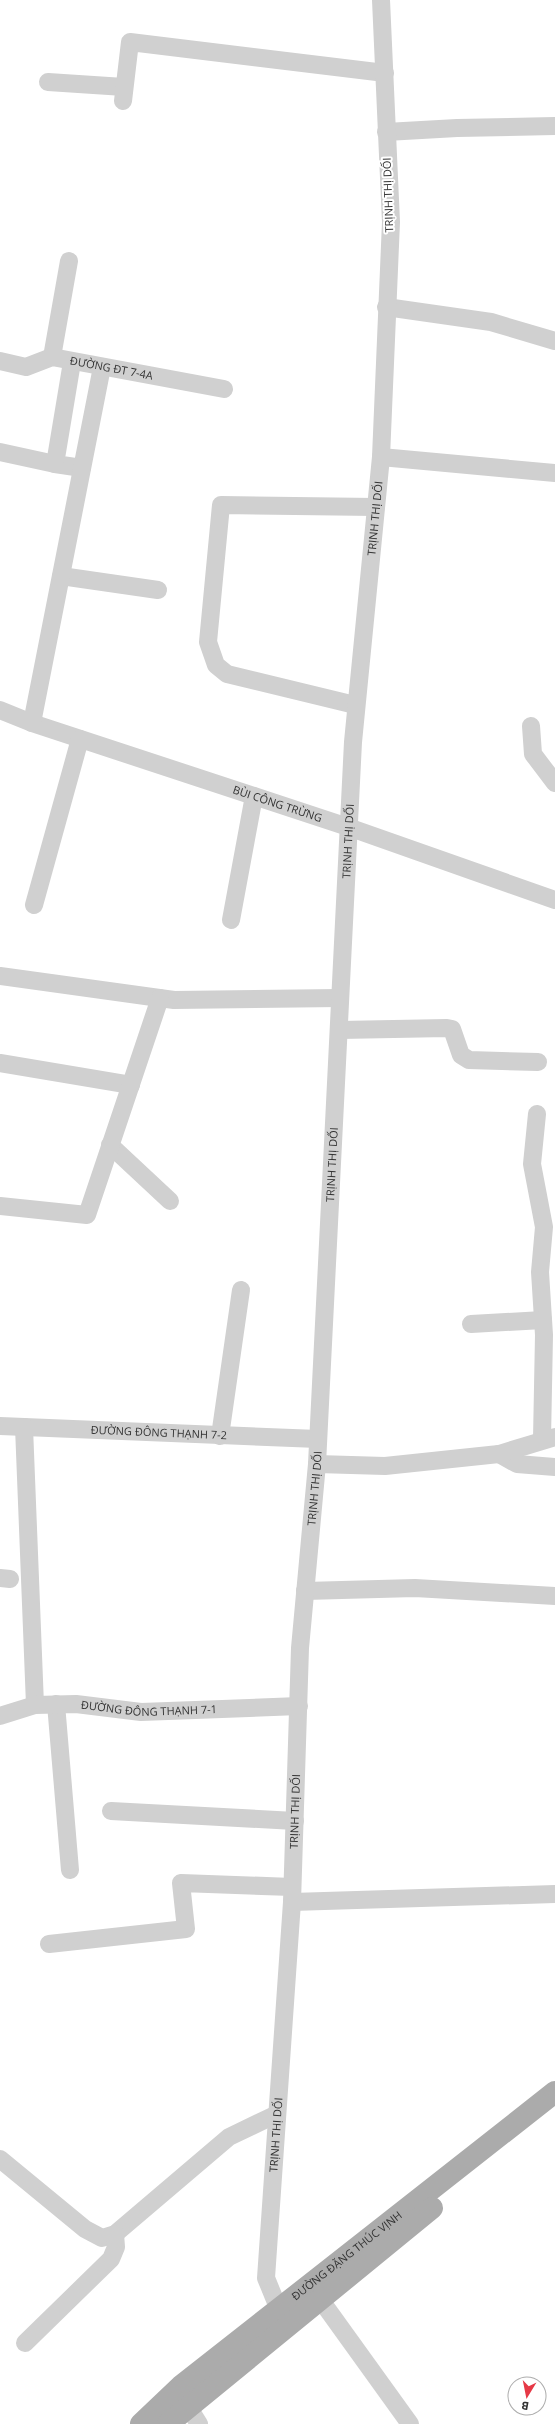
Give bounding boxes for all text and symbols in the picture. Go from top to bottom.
street label: TRỊNH THỊ DỐI [379,157,396,233]
street label: ĐƯỜNG ĐT 7-4A [69,352,154,383]
street label: TRỊNH THỊ DỐI [363,480,386,556]
street label: BÙI CÔNG TRỪNG [231,782,324,825]
street label: TRỊNH THỊ DỐI [338,803,357,879]
street label: TRỊNH THỊ DỐI [322,1127,341,1203]
street label: ĐƯỜNG ĐÔNG THẠNH 7-2 [90,1422,227,1442]
street label: TRỊNH THỊ DỐI [303,1450,325,1526]
street label: ĐƯỜNG ĐÔNG THẠNH 7-1 [80,1697,217,1719]
street label: TRỊNH THỊ DỐI [286,1774,303,1849]
street label: TRỊNH THỊ DỐI [265,2097,285,2173]
street label: ĐƯỜNG ĐẶNG THÚC VỊNH [288,2207,405,2303]
north arrow [507,2376,547,2416]
text: B [520,2398,530,2414]

